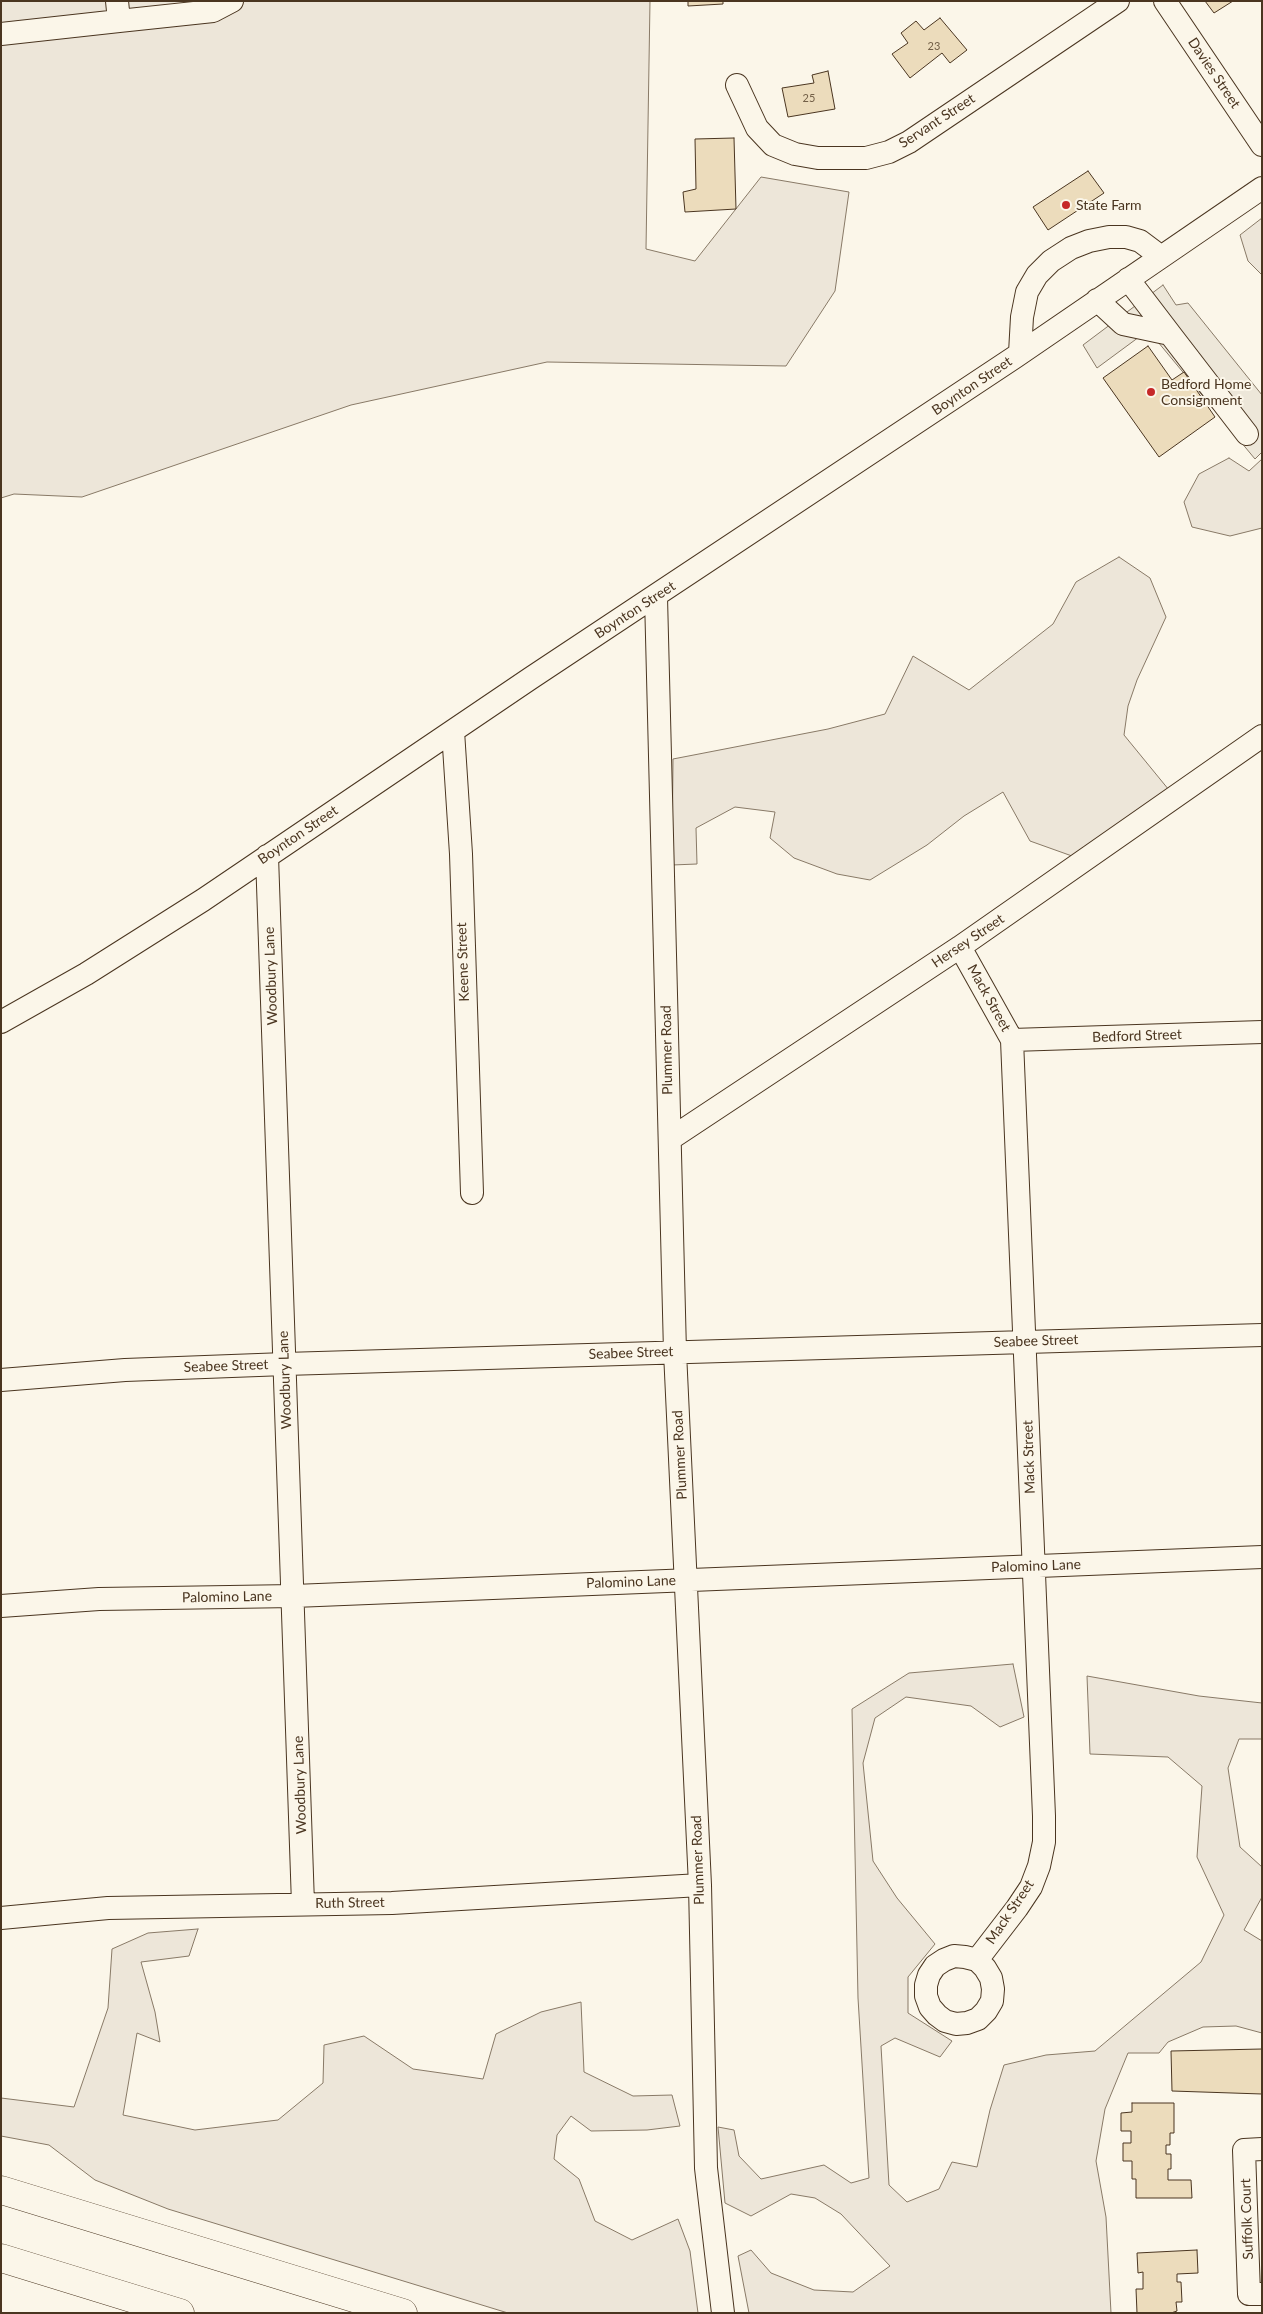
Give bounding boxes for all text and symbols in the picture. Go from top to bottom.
street label: Davies Street [1184,34,1244,112]
house number: 23 [928,39,940,53]
street label: Servant Street [896,90,978,152]
house number: 25 [803,91,815,105]
place label: State Farm [1076,197,1142,213]
marker: State Farm [1060,199,1072,211]
street label: Boynton Street [929,353,1015,419]
place label: Bedford Home Consignment [1161,376,1251,408]
marker: Bedford Home Consignment [1145,386,1157,398]
street label: Boynton Street [592,578,678,642]
street label: Boynton Street [255,802,341,868]
street label: Hersey Street [929,911,1007,971]
street label: Keene Street [453,922,473,1002]
street label: Woodbury Lane [261,927,281,1025]
street label: Mack Street [964,962,1014,1034]
street label: Plummer Road [658,1005,676,1095]
street label: Bedford Street [1092,1026,1182,1046]
street label: Woodbury Lane [275,1331,295,1429]
street label: Seabee Street [993,1331,1079,1351]
street label: Seabee Street [588,1343,674,1363]
street label: Seabee Street [183,1356,269,1376]
street label: Plummer Road [669,1410,691,1500]
street label: Mack Street [1019,1420,1039,1494]
street label: Palomino Lane [991,1556,1081,1576]
street label: Palomino Lane [586,1572,676,1592]
street label: Palomino Lane [182,1588,272,1606]
street label: Woodbury Lane [290,1736,310,1834]
street label: Plummer Road [688,1815,708,1905]
street label: Mack Street [982,1877,1038,1947]
street label: Ruth Street [315,1894,385,1912]
street label: Suffolk Court [1237,2178,1257,2260]

